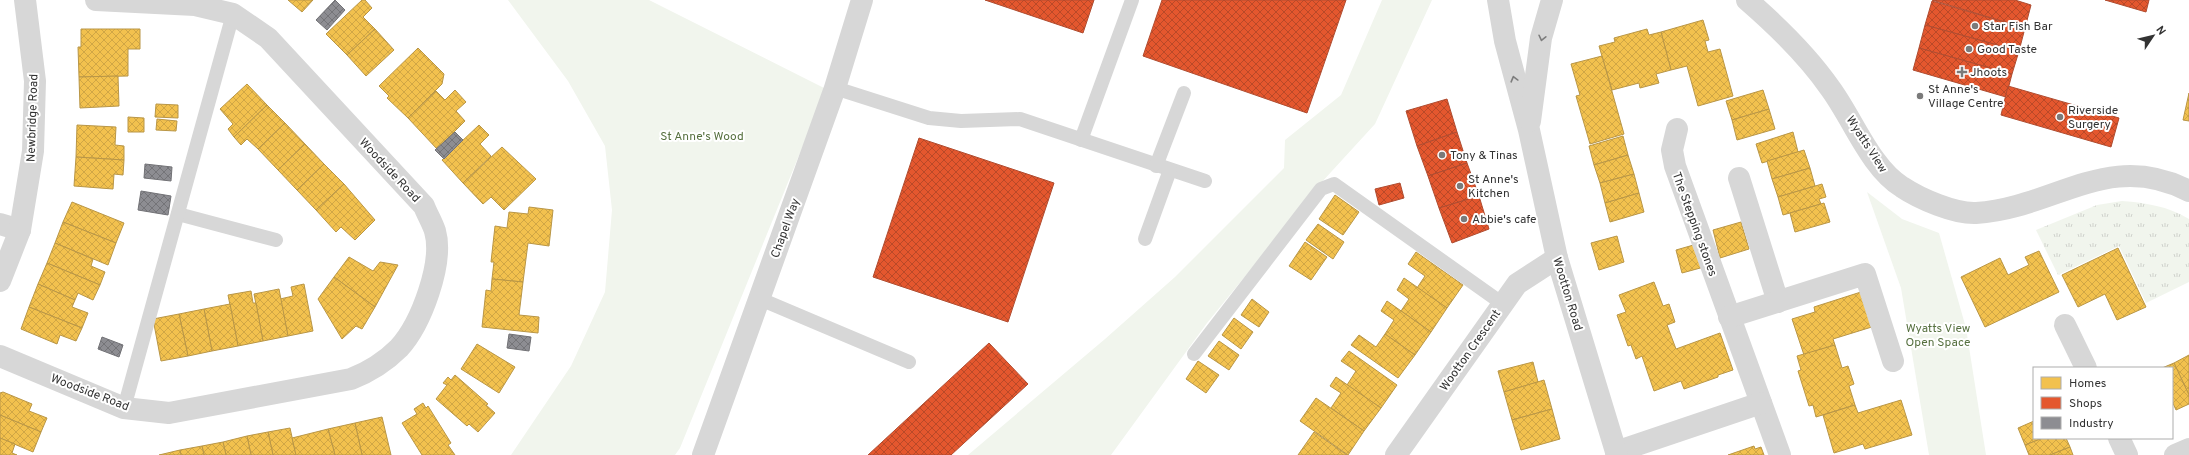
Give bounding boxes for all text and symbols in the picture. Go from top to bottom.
north arrow [2133,16,2173,56]
place label: Star Fish Bar [1983,19,2053,35]
marker: Star Fish Bar [1970,21,1980,31]
text: N [2152,24,2168,38]
one-way arrow [1538,34,1546,41]
place label: Good Taste [1977,42,2037,58]
marker: Good Taste [1964,44,1974,54]
place label: Jhoots [1970,65,2007,81]
marker: Jhoots [1957,67,1967,77]
street label: Newbridge Road [23,74,43,162]
one-way arrow [1510,76,1519,83]
place label: St Anne's Village Centre [1928,82,2003,112]
marker: St Anne's Village Centre [1915,91,1925,101]
place label: Riverside Surgery [2068,103,2118,133]
marker: Riverside Surgery [2055,112,2065,122]
street label: Wyatts View [1842,113,1891,176]
park label: St Anne's Wood [660,129,744,145]
street label: Woodside Road [355,135,423,206]
place label: Tony & Tinas [1450,148,1518,164]
marker: Tony & Tinas [1437,150,1447,160]
street label: The Stepping stones [1668,170,1720,279]
place label: St Anne's Kitchen [1468,172,1519,202]
marker: St Anne's Kitchen [1455,181,1465,191]
street label: Chapel Way [768,196,804,261]
place label: Abbie's cafe [1472,212,1537,228]
marker: Abbie's cafe [1459,214,1469,224]
street label: Wootton Road [1548,256,1586,333]
street label: Wootton Crescent [1437,307,1505,395]
park label: Wyatts View Open Space [1905,321,1971,351]
legend [2033,367,2173,439]
street label: Woodside Road [48,371,131,415]
text: Homes [2069,376,2106,392]
text: Shops [2069,396,2102,412]
text: Industry [2069,416,2114,432]

